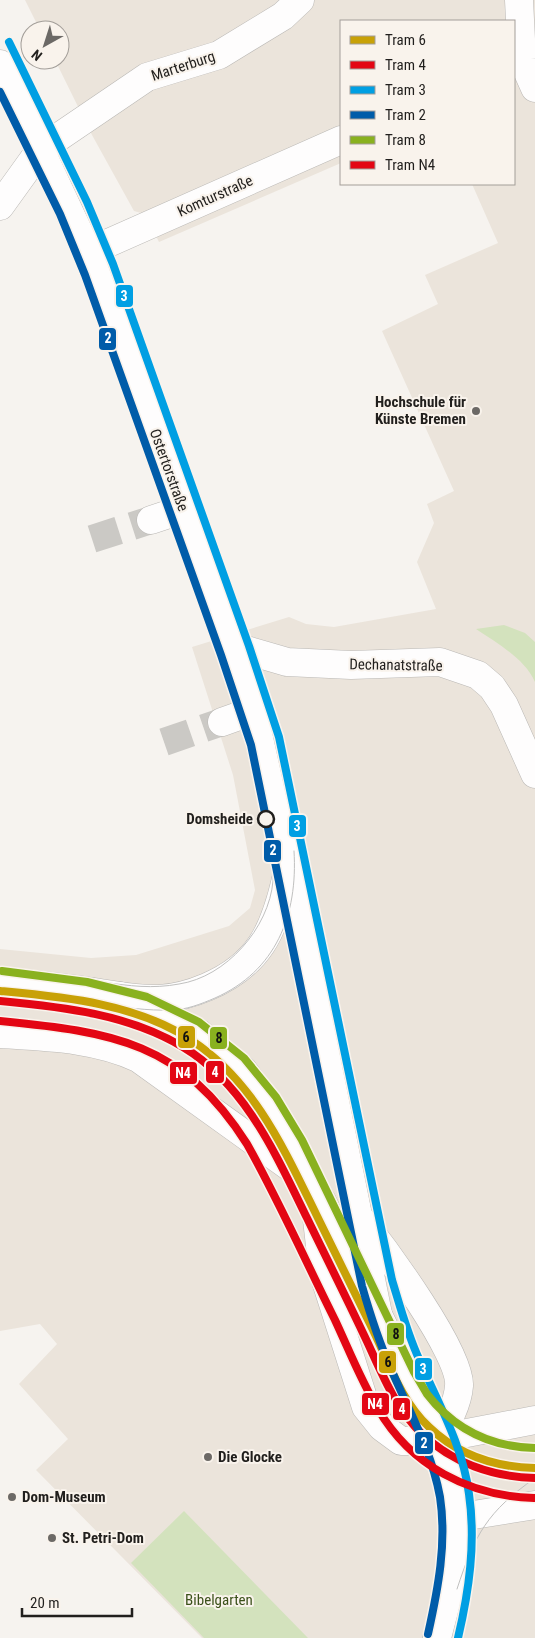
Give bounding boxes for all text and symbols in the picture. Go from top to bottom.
north arrow [20,20,70,70]
legend [340,20,515,185]
text: Tram 6 [385,31,426,49]
text: N [28,46,45,64]
street label: Marterburg [149,47,217,85]
text: Tram 4 [385,56,426,74]
text: Tram 3 [385,81,426,99]
text: Tram 2 [385,106,426,124]
text: Tram 8 [385,131,426,149]
text: Tram N4 [385,156,435,174]
street label: Komturstraße [174,171,256,221]
line badge: 3 [115,284,134,308]
text: 3 [120,288,128,304]
line badge: 2 [98,327,117,351]
text: 2 [104,330,112,346]
place label: Hochschule für Künste Bremen [375,393,466,428]
marker: Hochschule für Künste Bremen [470,405,482,417]
street label: Ostertorstraße [146,426,192,514]
street label: Dechanatstraße [349,655,443,675]
place label: Domsheide [186,810,253,828]
marker: Domsheide [257,810,275,828]
line badge: 3 [288,814,307,838]
text: 3 [293,818,301,834]
line badge: 2 [263,839,282,863]
text: 2 [269,842,277,858]
line badge: 6 [177,1025,196,1049]
line badge: 8 [209,1026,228,1050]
text: 6 [182,1029,190,1045]
text: 8 [215,1030,223,1046]
line badge: 4 [205,1060,225,1084]
line badge: N4 [169,1061,198,1085]
text: 4 [211,1064,219,1080]
text: N4 [175,1065,191,1081]
line badge: 8 [386,1322,405,1346]
text: 8 [392,1326,400,1342]
line badge: 6 [378,1350,397,1374]
text: 6 [384,1354,392,1370]
line badge: 3 [414,1357,433,1381]
text: 3 [419,1361,427,1377]
line badge: N4 [361,1392,390,1416]
text: N4 [367,1396,383,1412]
line badge: 4 [392,1397,411,1421]
text: 4 [398,1401,406,1417]
line badge: 2 [414,1431,434,1455]
text: 2 [420,1435,428,1451]
place label: Die Glocke [218,1448,282,1466]
marker: Die Glocke [202,1451,214,1463]
place label: Dom-Museum [22,1488,106,1506]
marker: Dom-Museum [6,1491,18,1503]
place label: St. Petri-Dom [62,1529,144,1547]
marker: St. Petri-Dom [46,1532,58,1544]
scale bar [22,1586,132,1618]
park label: Bibelgarten [185,1591,253,1609]
text: 20 m [30,1594,60,1612]

